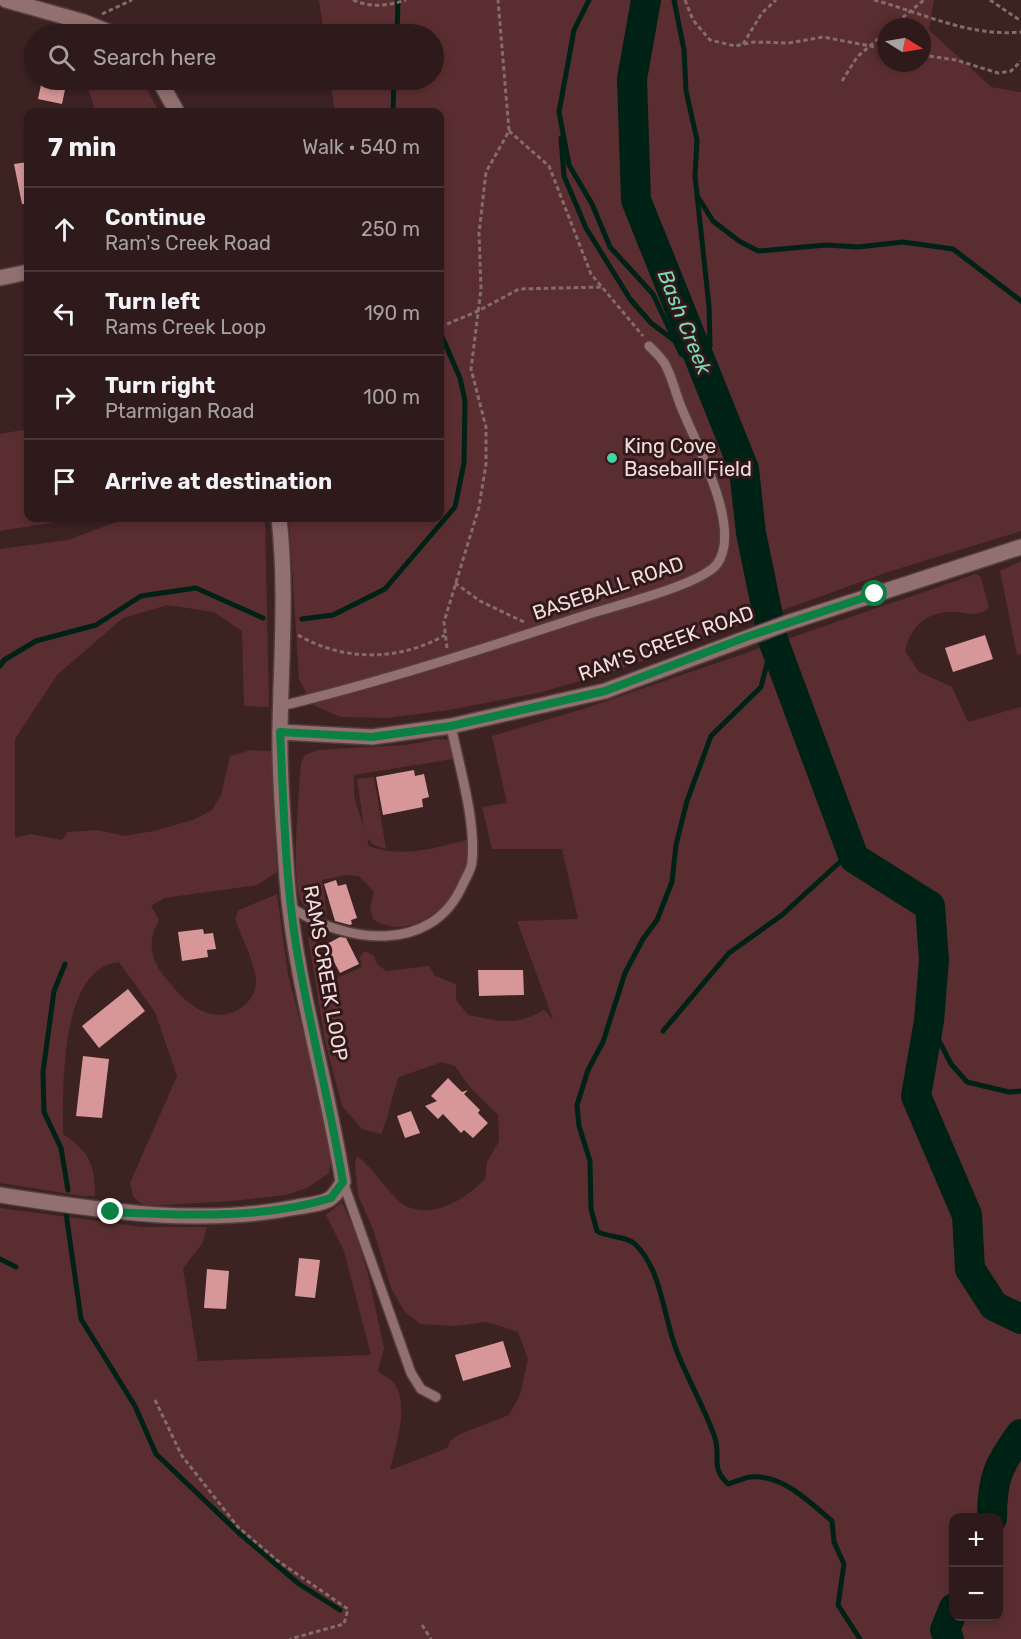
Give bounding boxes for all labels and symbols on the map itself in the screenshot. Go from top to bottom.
north arrow [877,18,931,72]
water label: Bash Creek [653,266,718,379]
place label: King Cove Baseball Field [624,434,752,481]
marker: King Cove Baseball Field [605,451,619,465]
street label: BASEBALL ROAD [529,551,687,625]
route start [861,580,887,606]
street label: RAM'S CREEK ROAD [575,600,757,686]
street label: RAMS CREEK LOOP [299,883,353,1063]
route end [97,1198,123,1224]

